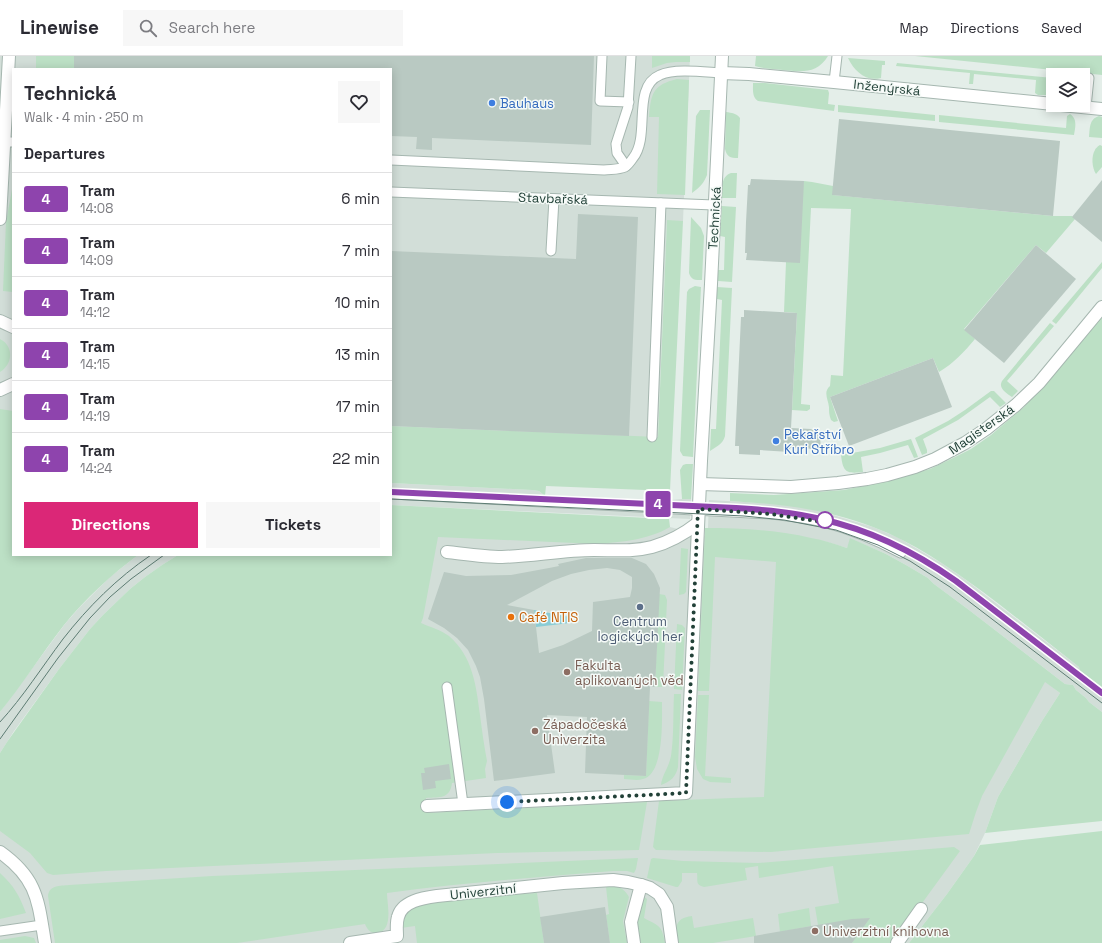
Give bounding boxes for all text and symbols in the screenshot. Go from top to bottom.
search box [123,10,403,46]
text: Linewise [20,15,99,40]
icon: search [137,17,159,39]
text: Search here [169,18,255,37]
text: Map [899,19,929,37]
text: Directions [951,19,1019,37]
text: Saved [1041,19,1082,37]
map controls [1046,68,1090,112]
button: layers [1046,68,1090,112]
street label: Inženýrská [853,76,922,100]
text: Technická [24,81,117,106]
button: heart [338,81,380,123]
place label: Bauhaus [500,95,554,112]
marker: Bauhaus [487,98,497,108]
text: Walk · 4 min · 250 m [24,109,143,126]
text: Departures [24,144,105,163]
text: Tram [80,181,115,200]
street label: Technická [704,186,725,250]
text: 6 min [341,189,380,208]
street label: Stavbařská [518,189,589,208]
text: 4 [42,190,50,208]
text: 14:08 [80,200,113,217]
text: Tram [80,233,115,252]
text: 7 min [342,241,380,260]
text: 4 [42,242,50,260]
text: 14:09 [80,252,113,269]
text: Tram [80,285,115,304]
text: 10 min [334,293,380,312]
text: 4 [42,294,50,312]
text: 14:12 [80,304,110,321]
text: Tram [80,337,115,356]
text: 13 min [335,345,380,364]
text: 4 [42,346,50,364]
text: 14:15 [80,356,110,373]
text: Tram [80,389,115,408]
text: 17 min [336,397,380,416]
text: 4 [42,398,50,416]
street label: Magisterská [945,400,1018,458]
text: 14:19 [80,408,110,425]
place label: Pekařství Kuri Stříbro [784,426,854,458]
marker: Pekařství Kuri Stříbro [771,436,781,446]
text: Tram [80,441,115,460]
text: 22 min [332,449,380,468]
text: 4 [42,450,50,468]
text: 14:24 [80,460,112,477]
line badge: 4 [645,491,671,517]
text: 4 [654,495,662,513]
button: Directions [24,502,198,548]
button: Tickets [206,502,380,548]
unlabelled marker [816,511,834,529]
marker: Centrum logických her [635,602,645,612]
place label: Café NTIS [519,609,578,626]
marker: Café NTIS [506,612,516,622]
place label: Centrum logických her [597,613,683,645]
place label: Fakulta aplikovaných věd [575,657,684,689]
marker: Fakulta aplikovaných věd [562,667,572,677]
place label: Západočeská Univerzita [543,716,627,748]
marker: Západočeská Univerzita [530,726,540,736]
your location [497,792,517,812]
street label: Univerzitní [449,879,518,903]
place label: Univerzitní knihovna [823,923,949,940]
marker: Univerzitní knihovna [810,926,820,936]

